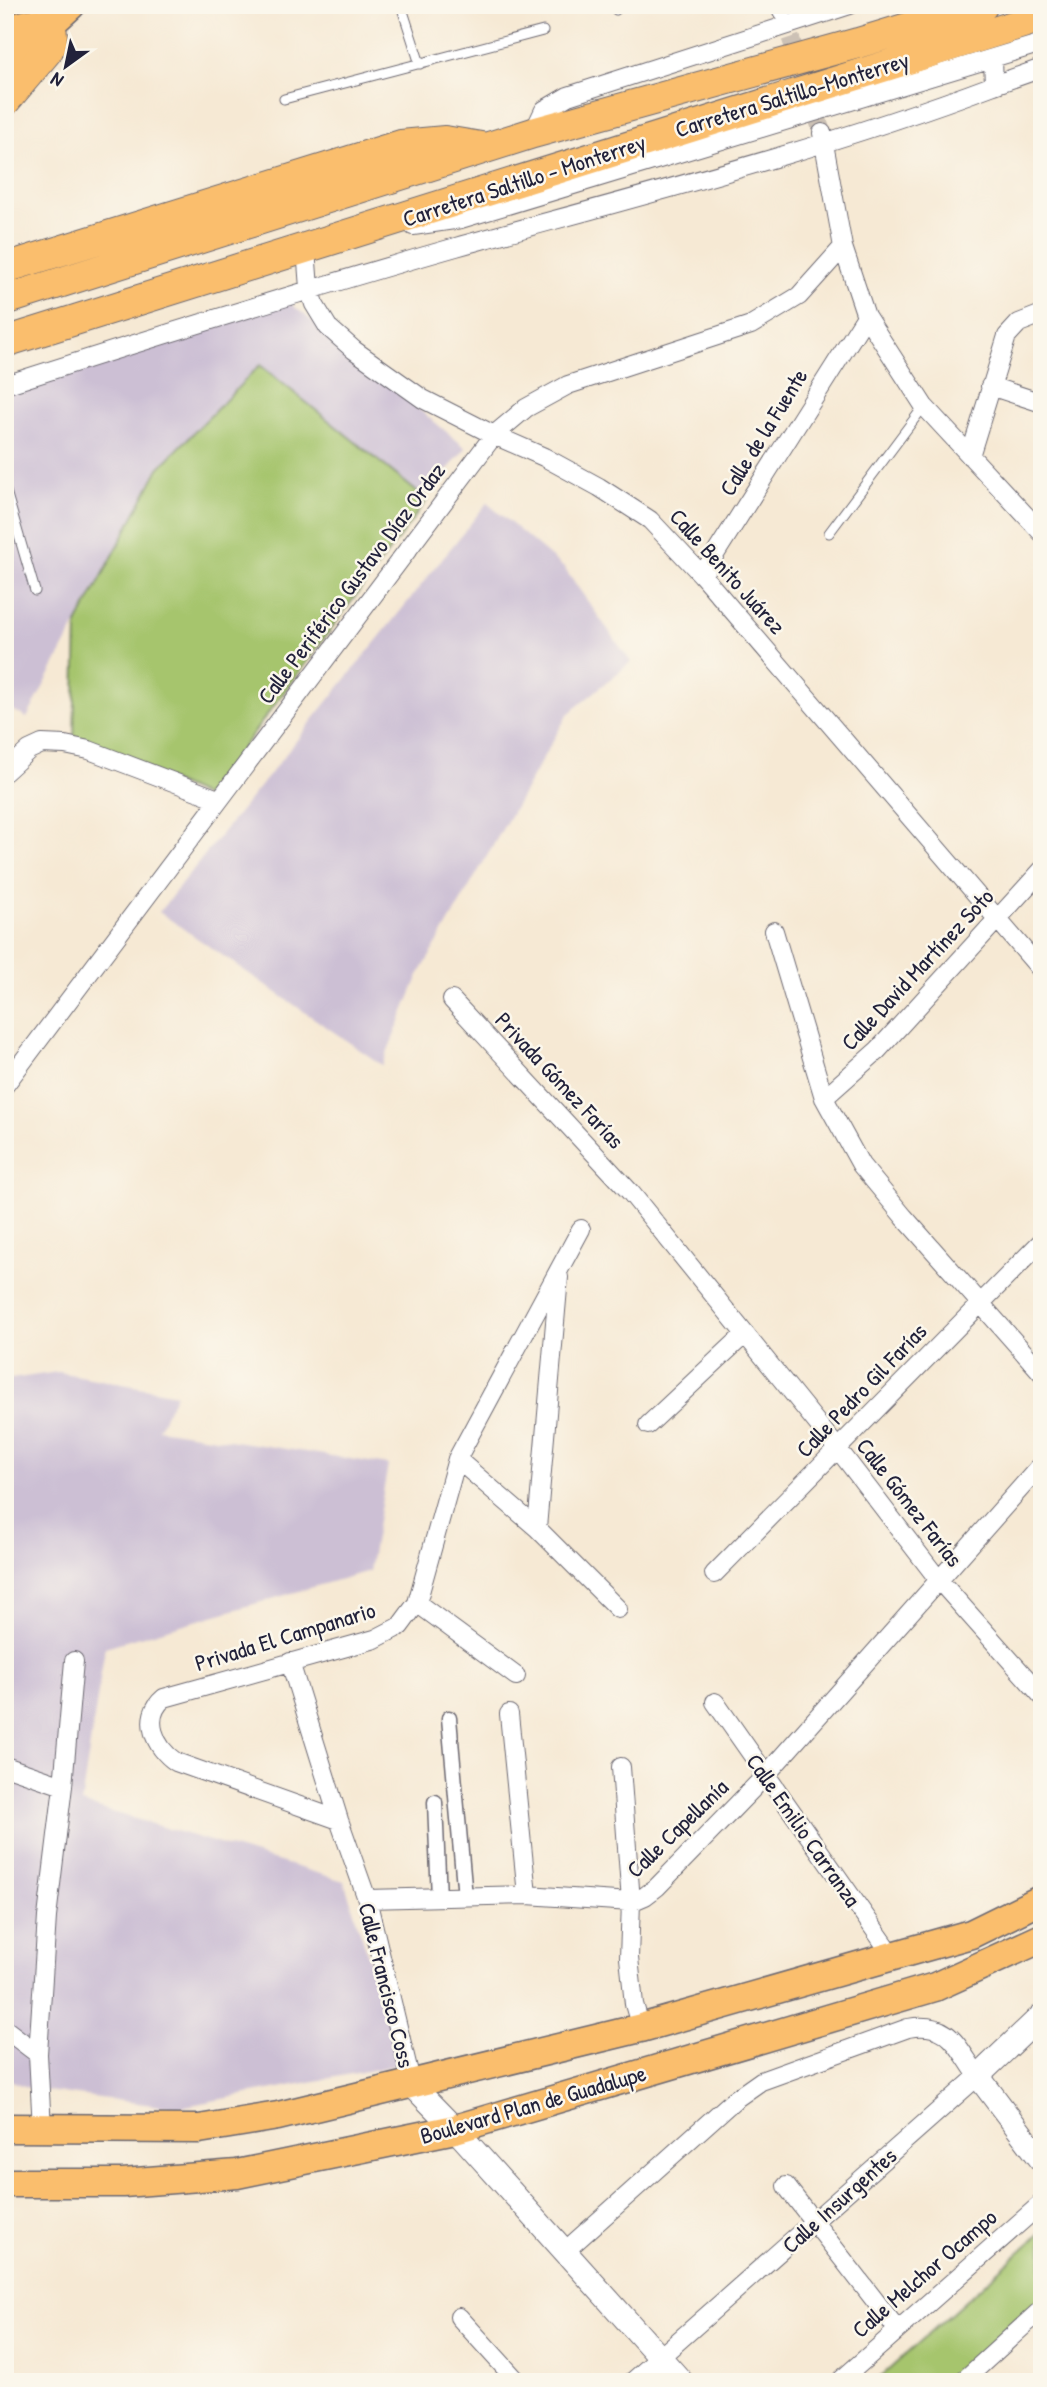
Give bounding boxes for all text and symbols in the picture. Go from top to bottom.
north arrow [32,32,102,102]
street label: Carretera Saltillo-Monterrey [671,44,913,144]
text: N [45,67,68,94]
street label: Carretera Saltillo - Monterrey [399,126,650,234]
street label: Calle de la Fuente [712,363,814,501]
street label: Calle Periférico Gustavo Díaz Ordaz [250,456,452,710]
street label: Calle Benito Juárez [663,501,793,641]
street label: Calle David Martínez Soto [834,881,1000,1057]
street label: Privada Gómez Farías [489,1005,632,1155]
street label: Calle Pedro Gil Farías [789,1316,933,1464]
street label: Calle Gómez Farías [850,1431,970,1573]
street label: Privada El Campanario [191,1594,379,1678]
street label: Calle Emilio Carranza [740,1747,868,1913]
street label: Calle Capellanía [619,1772,735,1884]
street label: Calle Francisco Coss [352,1899,422,2071]
street label: Boulevard Plan de Guadalupe [416,2057,650,2151]
street label: Calle Insurgentes [775,2140,903,2260]
street label: Calle Melchor Ocampo [845,2201,1003,2345]

